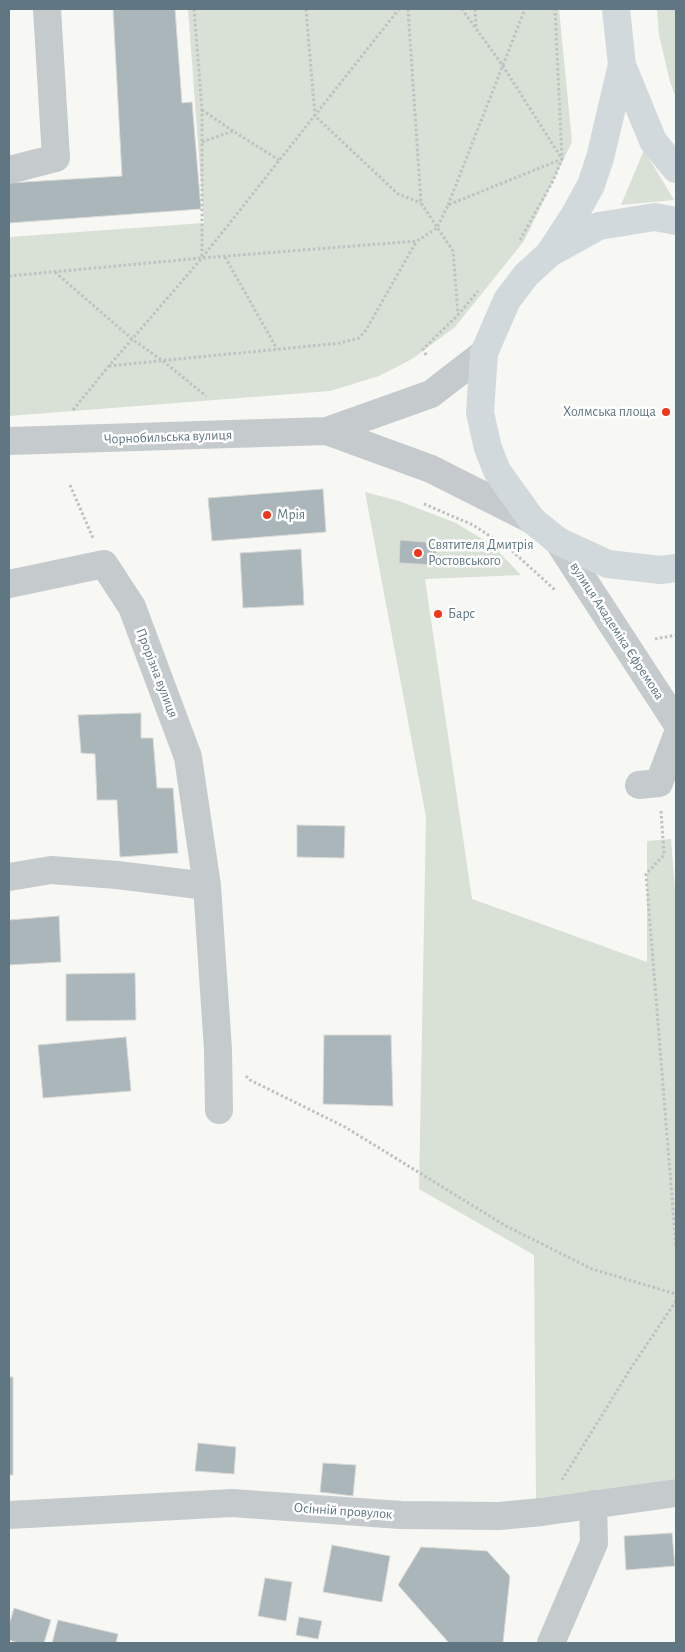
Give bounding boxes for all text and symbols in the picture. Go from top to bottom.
place label: Холмська площа [563,404,656,420]
marker: Холмська площа [660,406,672,418]
street label: Чорнобильська вулиця [103,426,233,448]
place label: Мрія [277,507,305,523]
marker: Мрія [261,509,273,521]
place label: Святителя Дмитрія Ростовського [428,537,534,570]
marker: Святителя Дмитрія Ростовського [412,547,424,559]
street label: вулиця Академіка Єфремова [566,559,668,703]
place label: Барс [448,606,475,622]
marker: Барс [432,608,444,620]
street label: Прорізна вулиця [132,626,182,720]
street label: Осінній провулок [293,1499,393,1523]

